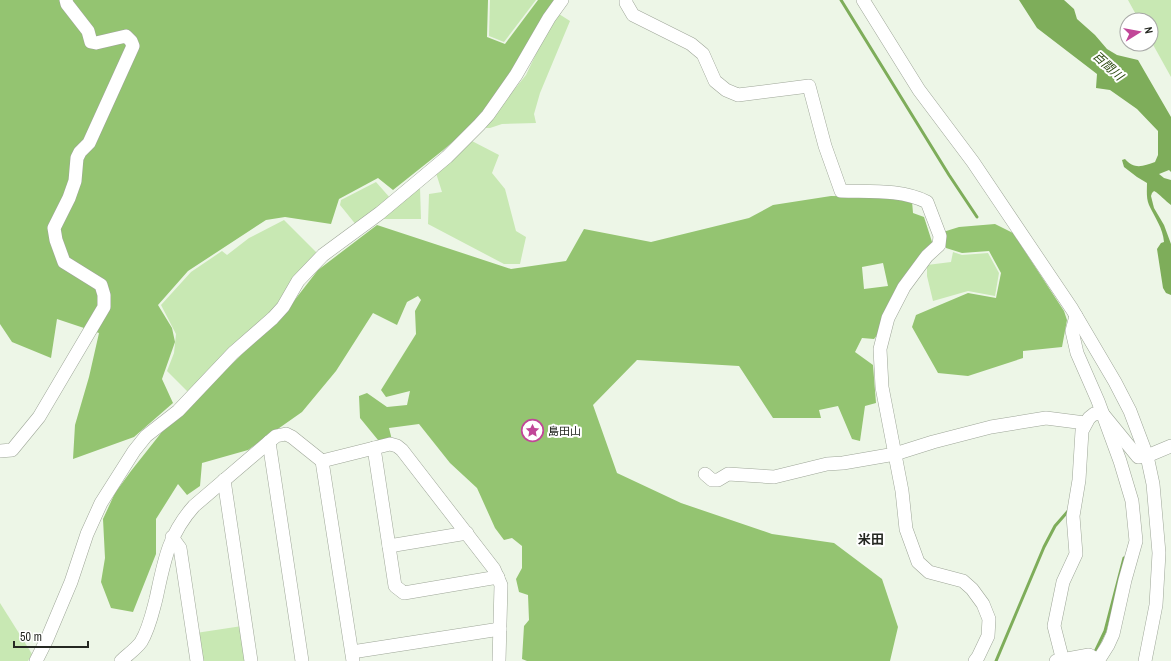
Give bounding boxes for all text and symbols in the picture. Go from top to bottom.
north arrow [1119,12,1159,52]
text: N [1141,26,1156,35]
water label: 百間川 [1089,48,1128,85]
place icon: 島田山 [519,418,545,444]
place label: 島田山 [548,424,581,438]
district label: 米田 [858,531,884,548]
scale bar [14,623,88,649]
text: 50 m [20,629,42,645]

